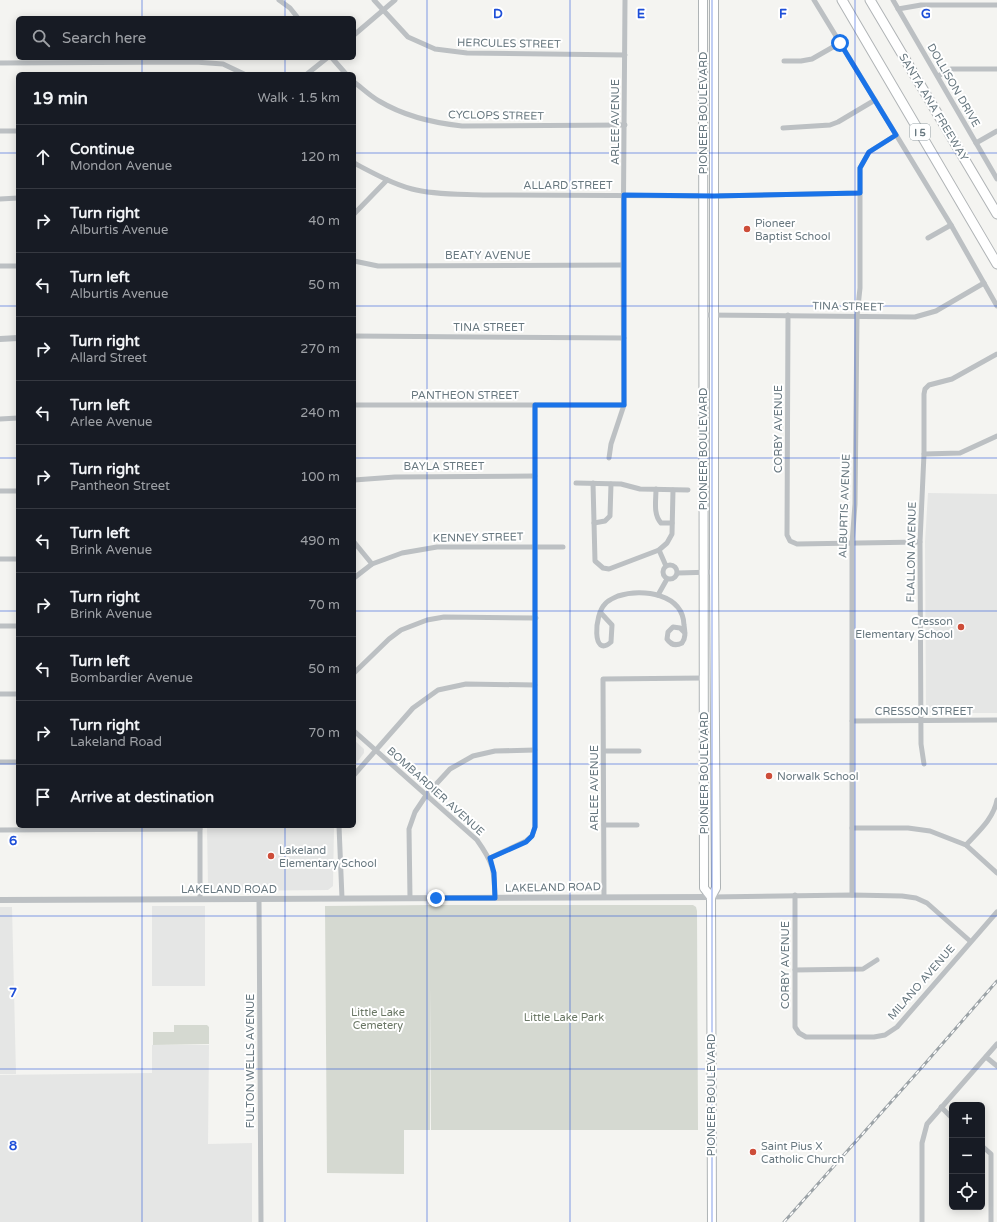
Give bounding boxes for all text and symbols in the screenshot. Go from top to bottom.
text: D [493,6,503,22]
text: E [637,6,645,22]
text: F [779,6,787,22]
text: G [921,6,931,22]
search box [16,16,356,60]
icon: search [30,27,52,49]
text: Search here [62,29,146,47]
route start [831,34,849,52]
street label: HERCULES STREET [457,36,561,51]
street label: DOLLISON DRIVE [924,41,983,129]
street label: SANTA ANA FREEWAY [896,51,971,163]
street label: PIONEER BOULEVARD [697,52,710,174]
street label: ARLEE AVENUE [609,79,622,165]
text: 19 min [32,88,88,109]
text: Walk · 1.5 km [258,90,340,106]
street label: CYCLOPS STREET [448,108,544,123]
road number: I 5 [910,124,930,140]
text: Continue [70,140,134,158]
icon: ahead [32,146,54,168]
text: 120 m [300,149,340,165]
text: Mondon Avenue [70,158,172,174]
street label: ALLARD STREET [523,179,613,192]
text: Turn right [70,204,140,222]
icon: right [32,210,54,232]
text: 40 m [308,213,340,229]
place label: Pioneer Baptist School [755,217,830,243]
text: Alburtis Avenue [70,222,168,238]
marker: Pioneer Baptist School [742,224,752,234]
street label: BEATY AVENUE [445,249,531,262]
text: Turn left [70,268,130,286]
icon: left [32,274,54,296]
text: 50 m [308,277,340,293]
text: Alburtis Avenue [70,286,168,302]
street label: TINA STREET [812,299,884,314]
street label: TINA STREET [453,321,525,334]
text: Turn right [70,332,140,350]
icon: right [32,338,54,360]
text: 270 m [300,341,340,357]
text: Allard Street [70,350,147,366]
street label: CORBY AVENUE [772,385,785,473]
street label: PIONEER BOULEVARD [697,388,710,510]
street label: PANTHEON STREET [411,389,519,402]
text: Turn left [70,396,130,414]
icon: left [32,402,54,424]
text: 240 m [300,405,340,421]
text: Arlee Avenue [70,414,152,430]
street label: ALBURTIS AVENUE [836,454,853,558]
text: Turn right [70,460,140,478]
street label: BAYLA STREET [403,460,485,473]
icon: right [32,466,54,488]
text: 100 m [300,469,340,485]
text: Pantheon Street [70,478,170,494]
street label: FLALLON AVENUE [904,501,919,603]
text: Turn left [70,524,130,542]
icon: left [32,530,54,552]
street label: KENNEY STREET [433,530,524,545]
text: 490 m [300,533,340,549]
text: Brink Avenue [70,542,152,558]
text: Turn right [70,588,140,606]
icon: right [32,594,54,616]
text: 70 m [308,597,340,613]
text: Brink Avenue [70,606,152,622]
place label: Cresson Elementary School [855,615,953,641]
marker: Cresson Elementary School [956,622,966,632]
text: Turn left [70,652,130,670]
icon: left [32,658,54,680]
text: 50 m [308,661,340,677]
text: Bombardier Avenue [70,670,193,686]
street label: CRESSON STREET [875,705,973,718]
street label: PIONEER BOULEVARD [698,712,711,834]
text: Turn right [70,716,140,734]
icon: right [32,722,54,744]
text: 70 m [308,725,340,741]
text: Lakeland Road [70,734,162,750]
street label: BOMBARDIER AVENUE [384,744,487,839]
street label: ARLEE AVENUE [588,745,601,831]
place label: Norwalk School [777,770,858,783]
marker: Norwalk School [764,771,774,781]
icon: arrive [32,786,54,808]
text: Arrive at destination [70,788,214,806]
text: 6 [9,833,17,849]
place label: Lakeland Elementary School [279,844,377,870]
marker: Lakeland Elementary School [266,851,276,861]
street label: LAKELAND ROAD [505,880,601,895]
street label: LAKELAND ROAD [181,883,277,896]
route end [427,889,445,907]
street label: CORBY AVENUE [779,921,792,1009]
street label: MILANO AVENUE [885,942,958,1023]
text: 7 [9,985,17,1001]
street label: FULTON WELLS AVENUE [244,994,257,1128]
park label: Little Lake Cemetery [351,1006,405,1032]
park label: Little Lake Park [524,1011,604,1024]
street label: PIONEER BOULEVARD [705,1034,718,1156]
map controls [949,1102,985,1210]
button: + [949,1102,985,1138]
text: 8 [9,1138,17,1154]
button: − [949,1138,985,1174]
place label: Saint Pius X Catholic Church [761,1140,844,1166]
marker: Saint Pius X Catholic Church [748,1147,758,1157]
button: locate [949,1174,985,1210]

